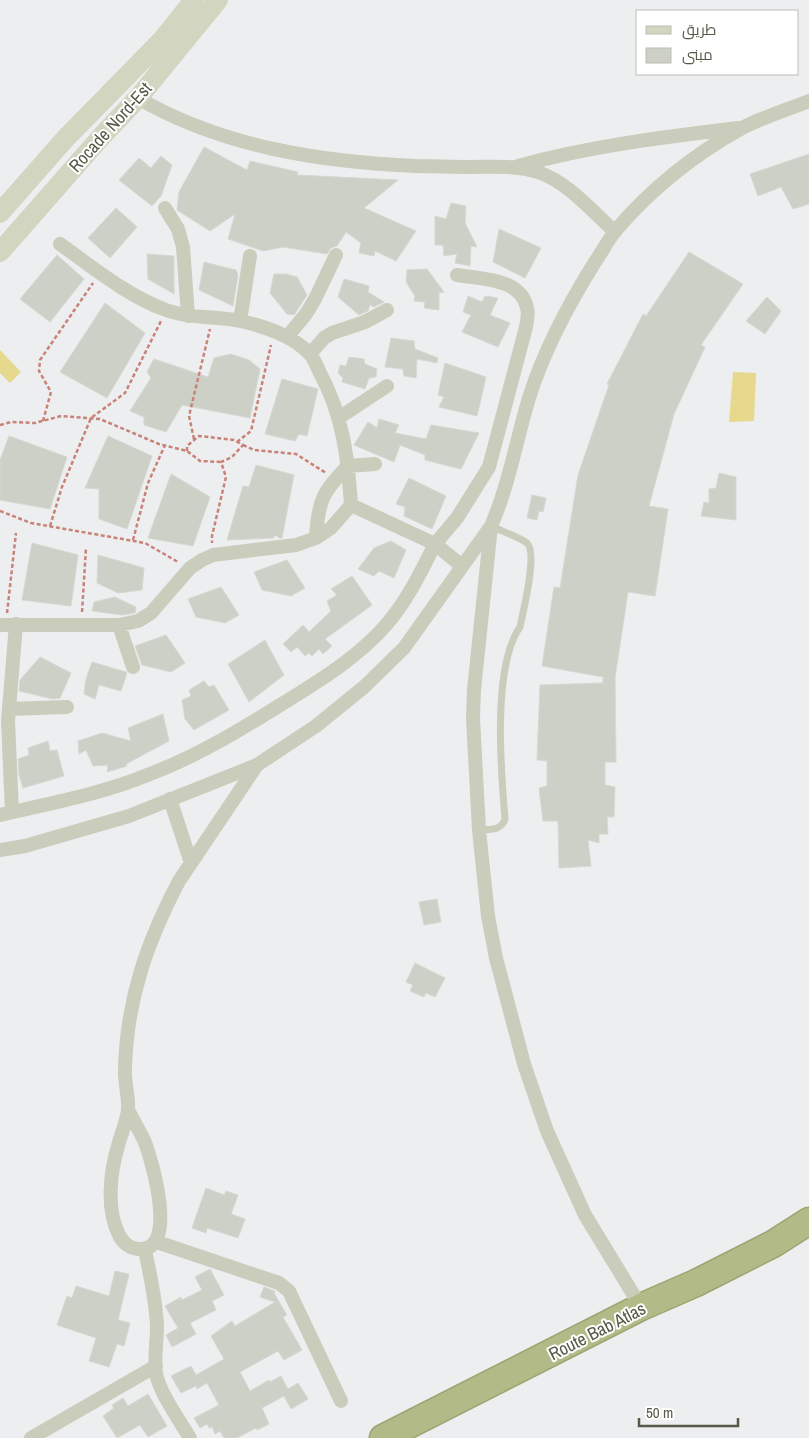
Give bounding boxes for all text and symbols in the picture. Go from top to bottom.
legend [636,10,799,75]
text: طريق [682,19,716,40]
text: مبنى [682,44,713,65]
street label: Rocade Nord-Est [63,77,157,177]
street label: Route Bab Atlas [544,1296,650,1366]
scale bar [639,1396,738,1428]
text: 50 m [646,1402,673,1423]

